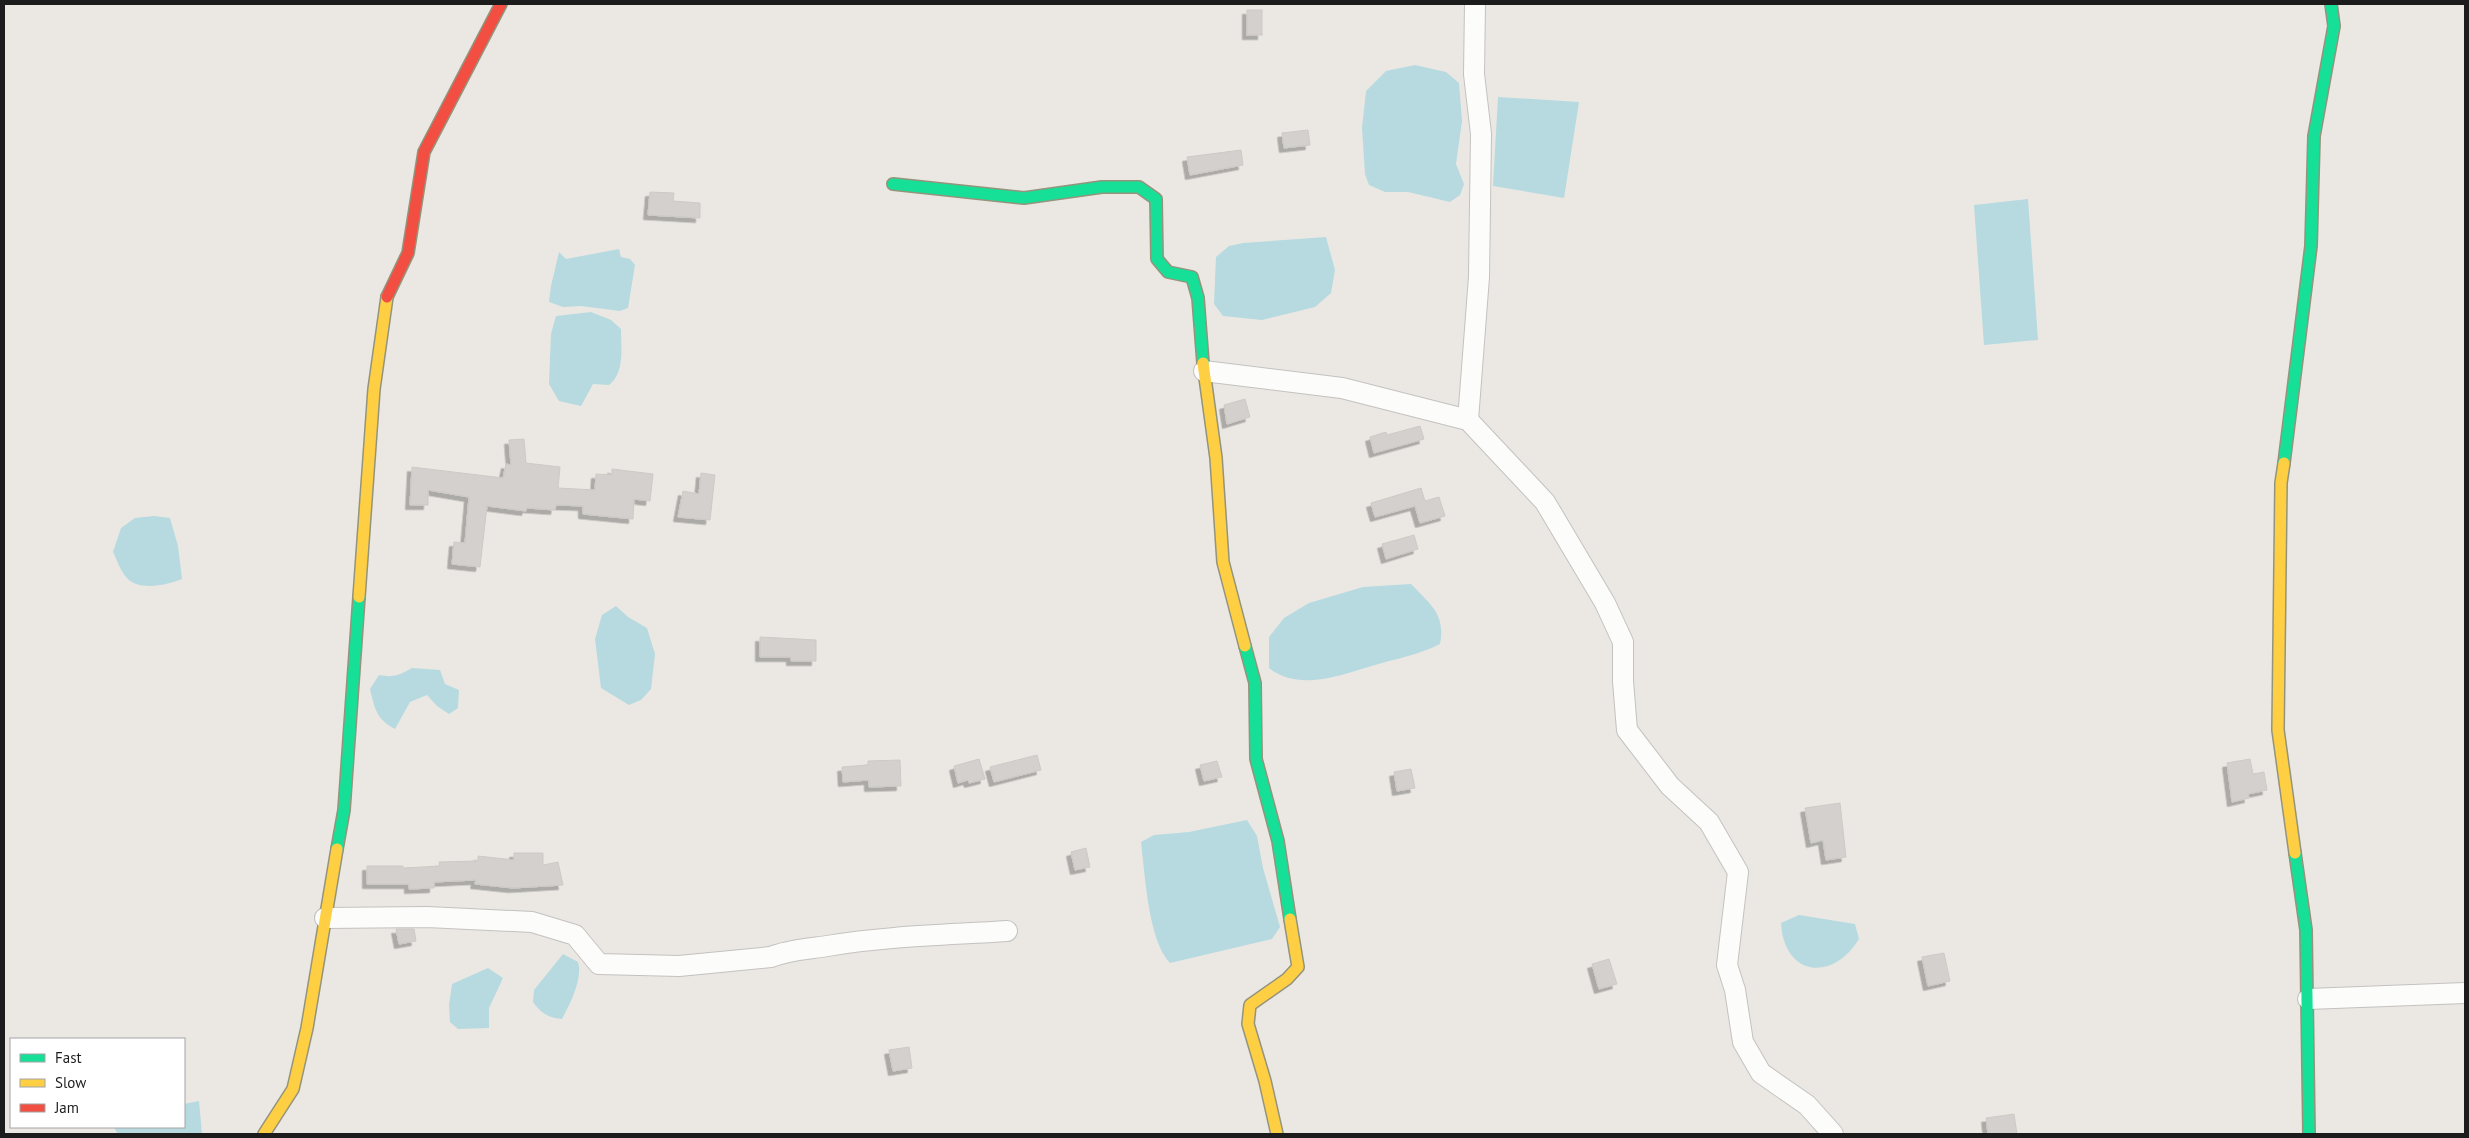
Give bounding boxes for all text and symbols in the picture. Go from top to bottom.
legend [10,1038,185,1128]
text: Fast [55,1048,82,1067]
text: Slow [55,1073,86,1092]
text: Jam [54,1098,79,1117]

